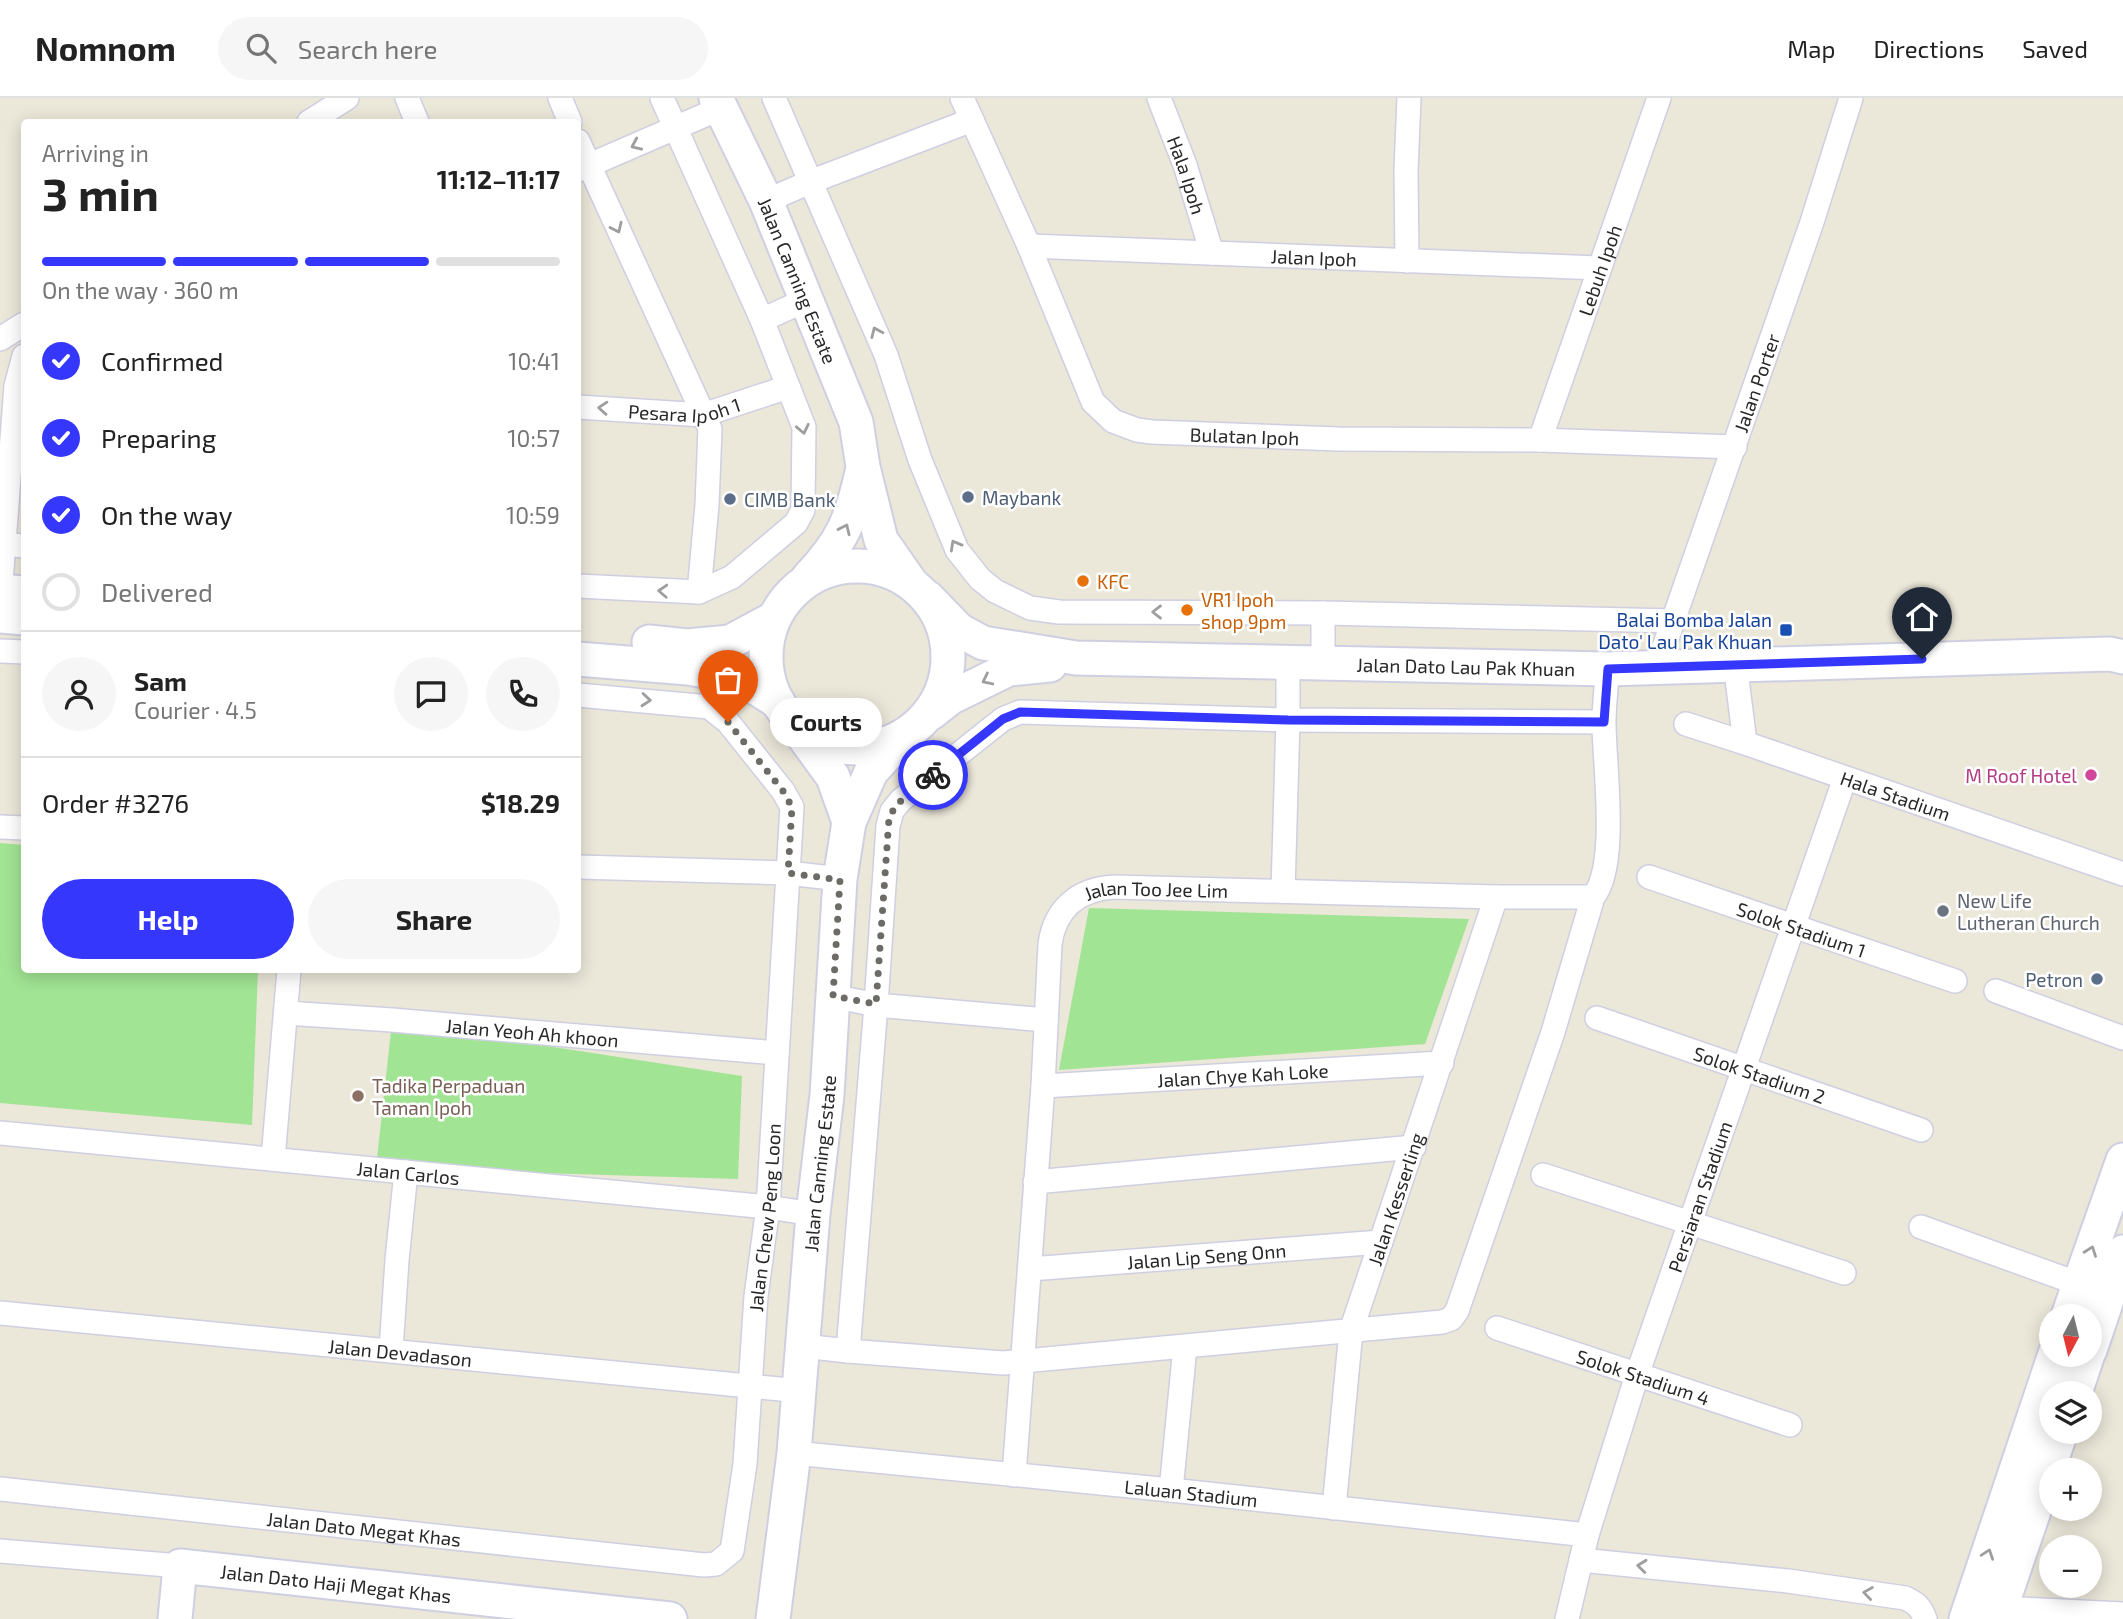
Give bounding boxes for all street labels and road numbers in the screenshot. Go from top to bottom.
street label: Hala Ipoh [1163,132,1211,217]
street label: Jalan Canning Estate [754,193,842,367]
street label: Lebuh Ipoh [1573,221,1626,319]
street label: Jalan Ipoh [1270,244,1357,270]
street label: Jalan Porter [1728,330,1784,435]
street label: Pesara Ipoh 1 [627,392,743,427]
street label: Bulatan Ipoh [1189,422,1300,449]
street label: Jalan Dato Lau Pak Khuan [1356,652,1576,680]
street label: Hala Stadium [1838,766,1954,825]
street label: Jalan Too Jee Lim [1080,875,1228,905]
street label: Solok Stadium 1 [1734,896,1869,961]
street label: Jalan Yeoh Ah khoon [445,1013,620,1051]
street label: Solok Stadium 2 [1691,1041,1829,1108]
street label: Jalan Chye Kah Loke [1156,1058,1329,1091]
street label: Jalan Canning Estate [799,1074,840,1253]
street label: Persiaran Stadium [1662,1118,1736,1275]
street label: Jalan Chew Peng Loon [743,1123,785,1313]
street label: Jalan Kesserling [1362,1129,1428,1268]
street label: Jalan Carlos [356,1156,461,1189]
street label: Jalan Lip Seng Onn [1126,1238,1287,1273]
street label: Jalan Devadason [327,1334,473,1370]
street label: Solok Stadium 4 [1574,1344,1713,1409]
street label: Laluan Stadium [1123,1474,1259,1511]
street label: Jalan Dato Megat Khas [266,1506,462,1550]
street label: Jalan Dato Haji Megat Khas [219,1559,453,1607]

